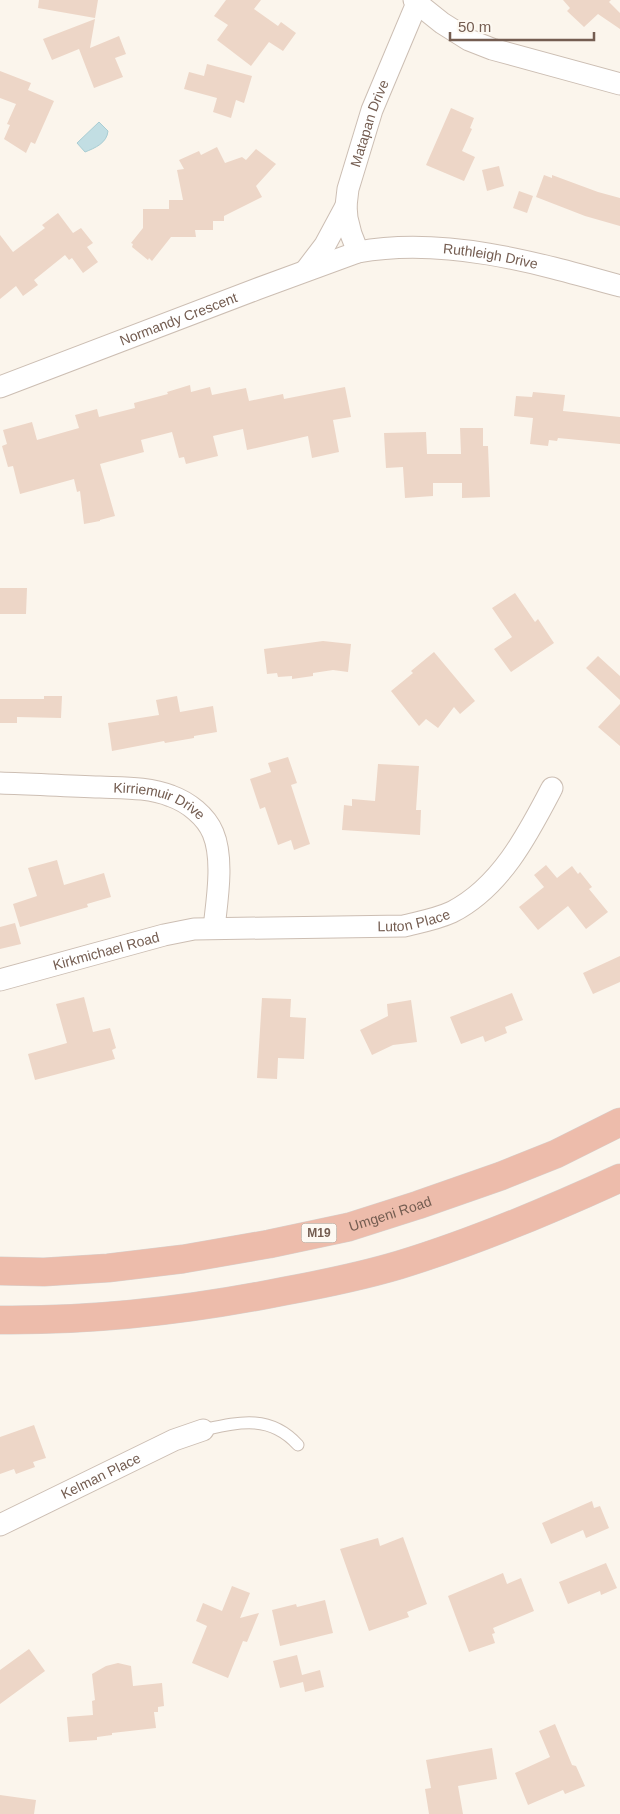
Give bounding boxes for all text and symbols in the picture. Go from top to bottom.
scale bar [450,10,594,42]
text: 50 m [458,18,491,35]
street label: Matapan Drive [347,77,392,169]
street label: Ruthleigh Drive [442,240,540,272]
street label: Normandy Crescent [117,289,240,349]
street label: Kirriemuir Drive [113,779,208,823]
street label: Luton Place [377,906,453,934]
street label: Kirkmichael Road [51,929,161,973]
street label: Umgeni Road [347,1193,434,1235]
road number: M19 [302,1224,336,1242]
street label: Kelman Place [58,1450,143,1502]

